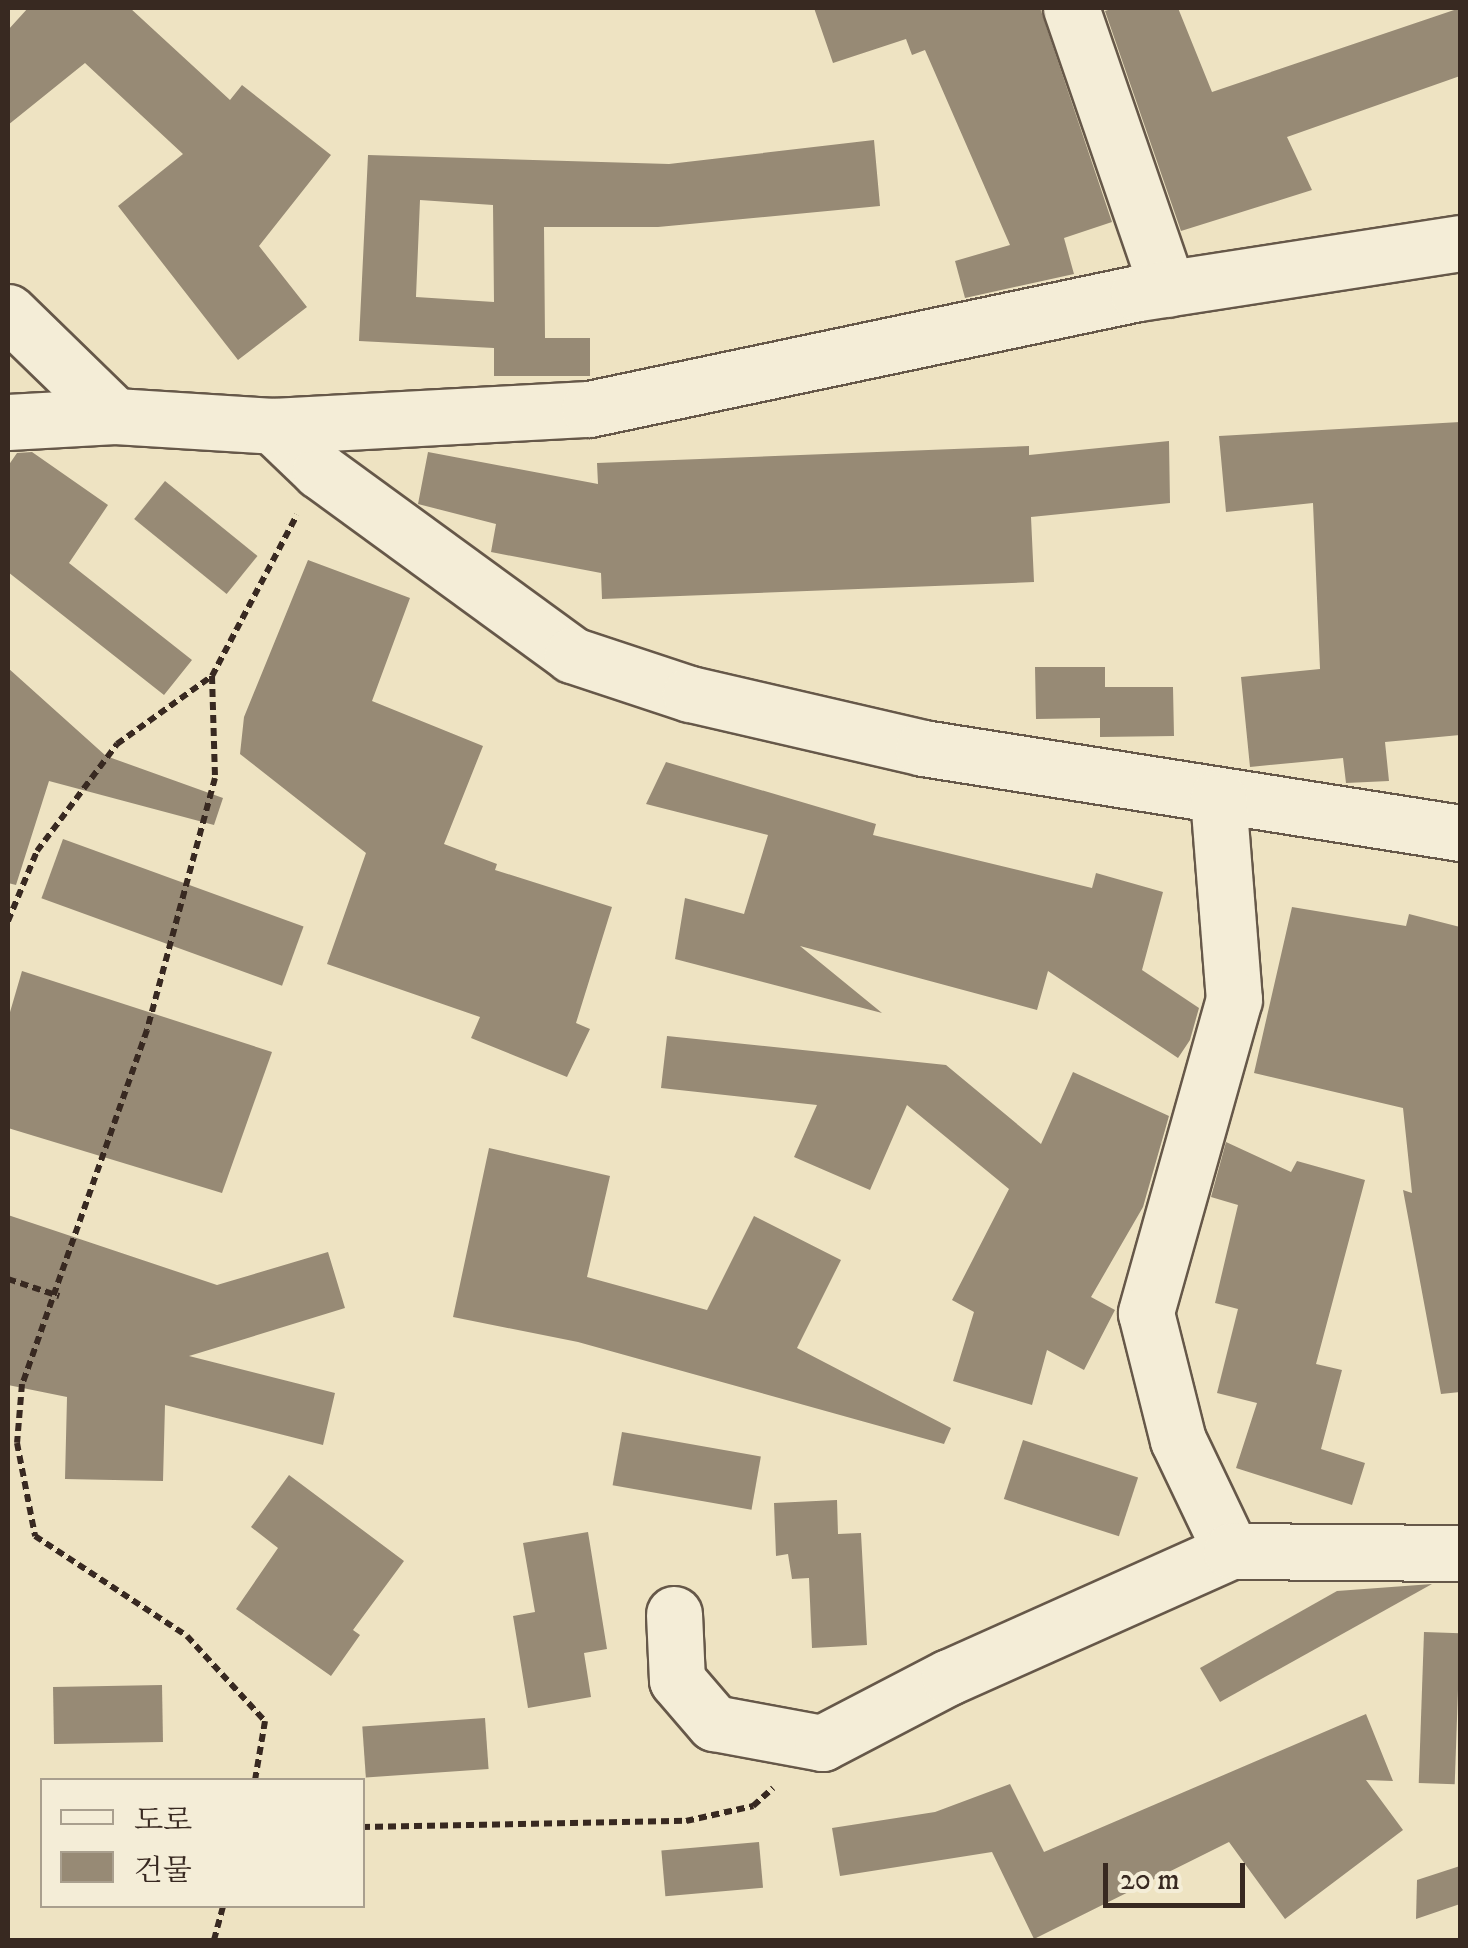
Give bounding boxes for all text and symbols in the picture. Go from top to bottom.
legend [40,1778,365,1908]
text: 도로 [134,1803,192,1840]
scale bar [1108,1843,1250,1905]
text: 건물 [134,1853,192,1890]
text: 20 m [1120,1862,1180,1899]

